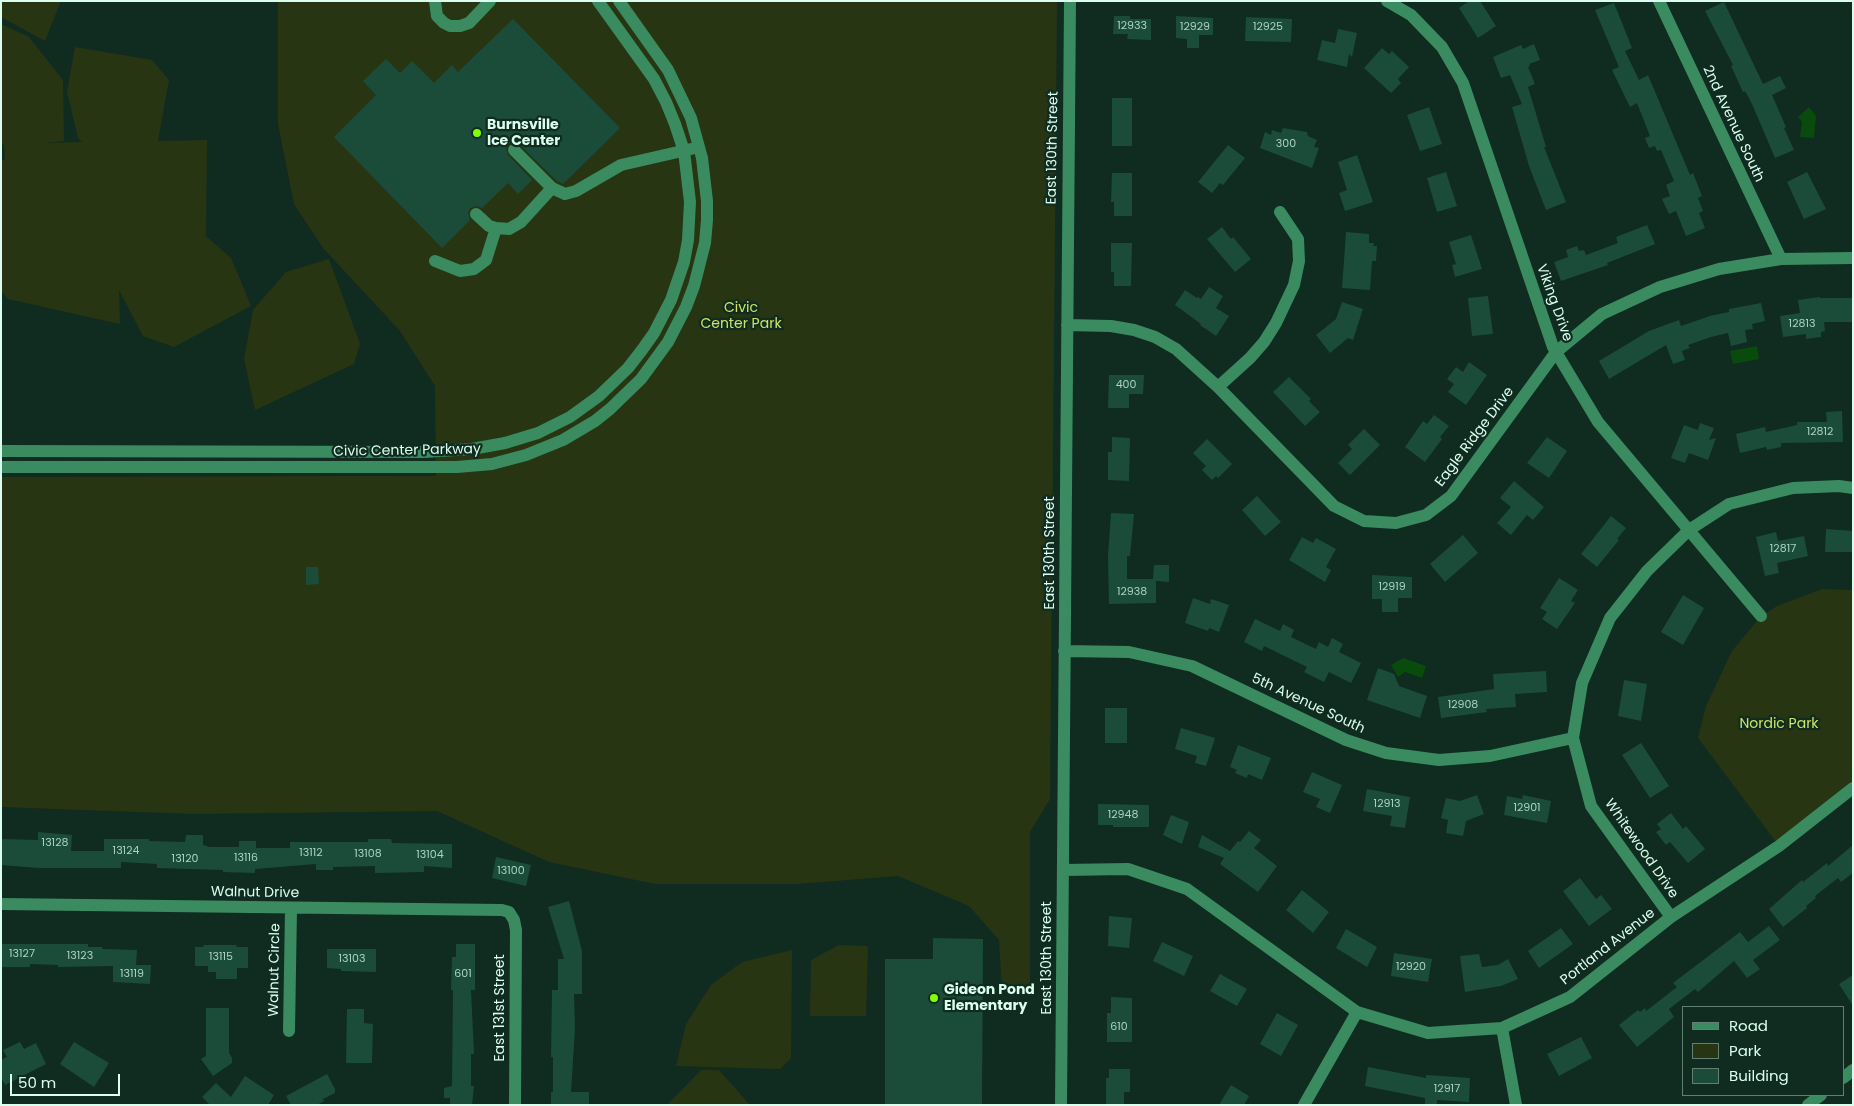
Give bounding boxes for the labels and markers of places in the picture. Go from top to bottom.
place label: Burnsville Ice Center [487,117,560,150]
marker: Burnsville Ice Center [471,127,483,139]
place label: Gideon Pond Elementary [944,982,1035,1014]
marker: Gideon Pond Elementary [928,992,940,1004]

